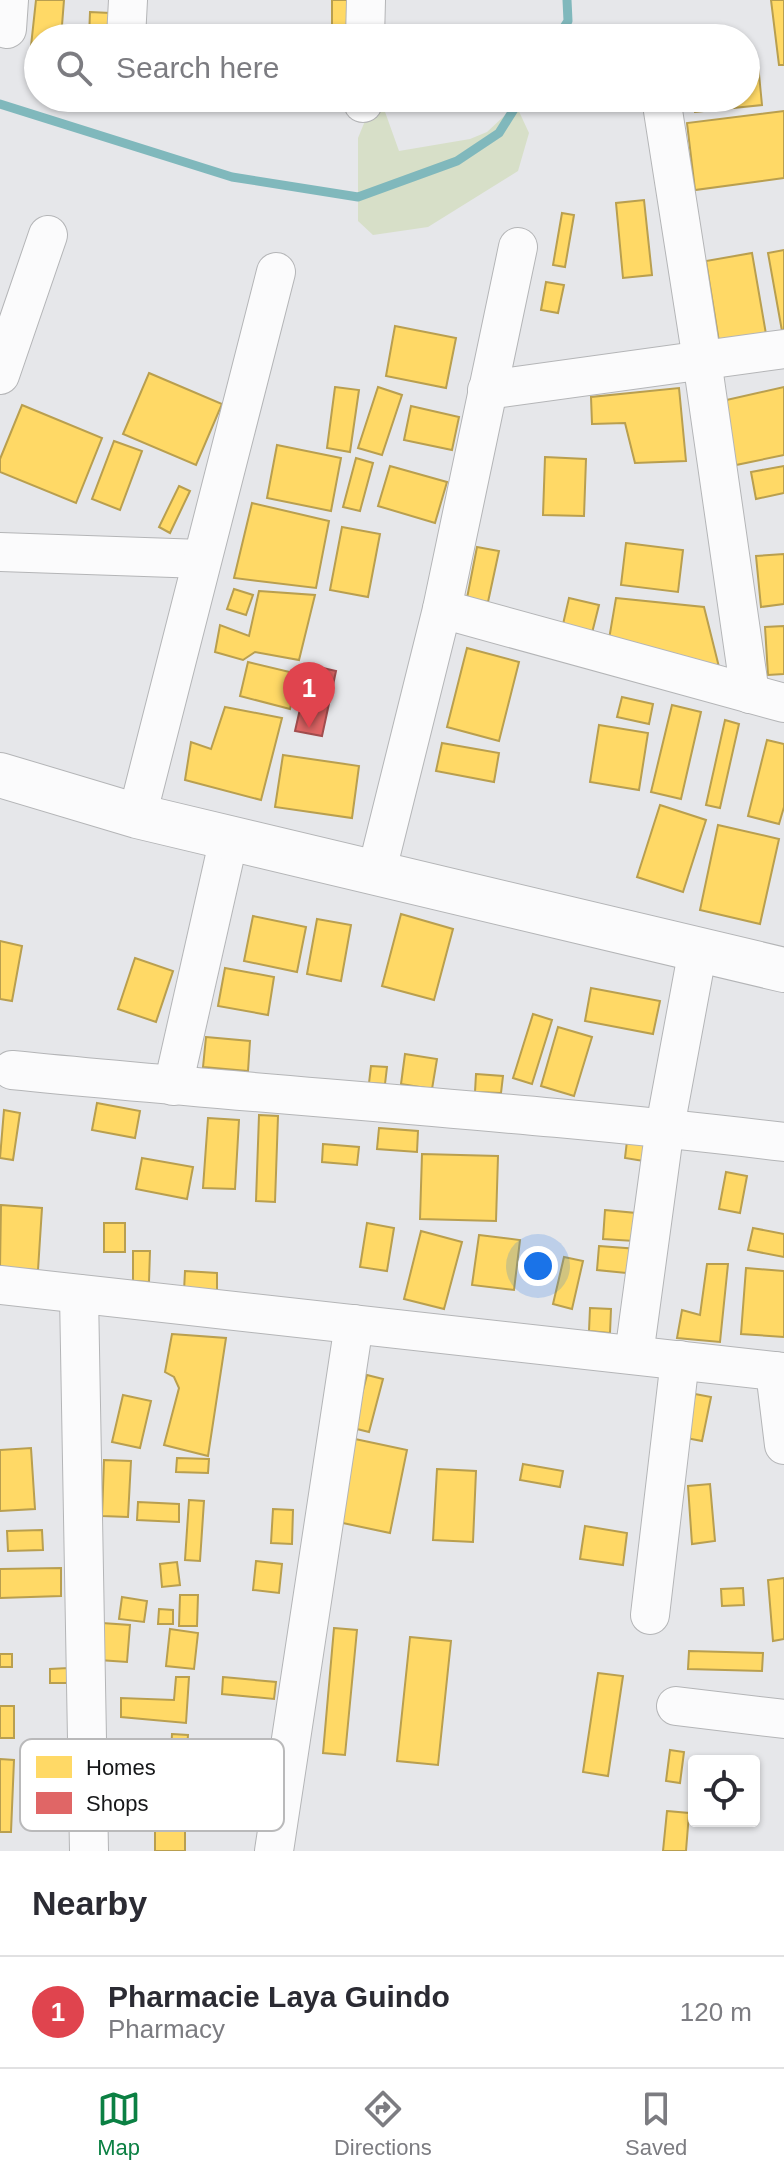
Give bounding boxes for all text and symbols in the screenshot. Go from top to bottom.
search box [24,24,760,112]
icon: search [52,46,96,90]
text: Search here [116,51,279,84]
pin: 1 [283,662,335,728]
your location [518,1246,558,1286]
legend [20,1739,284,1831]
text: Homes [86,1755,156,1780]
map controls [688,1755,760,1827]
button: locate [688,1755,760,1827]
text: Shops [86,1791,148,1816]
text: Nearby [32,1884,147,1922]
text: Pharmacie Laya Guindo [108,1980,450,2013]
text: 1 [51,1997,65,2027]
text: 120 m [680,1997,752,2027]
text: Pharmacy [108,2014,225,2044]
tab: Map [97,2087,141,2161]
tab: Directions [334,2087,432,2161]
tab: Saved [625,2087,687,2161]

